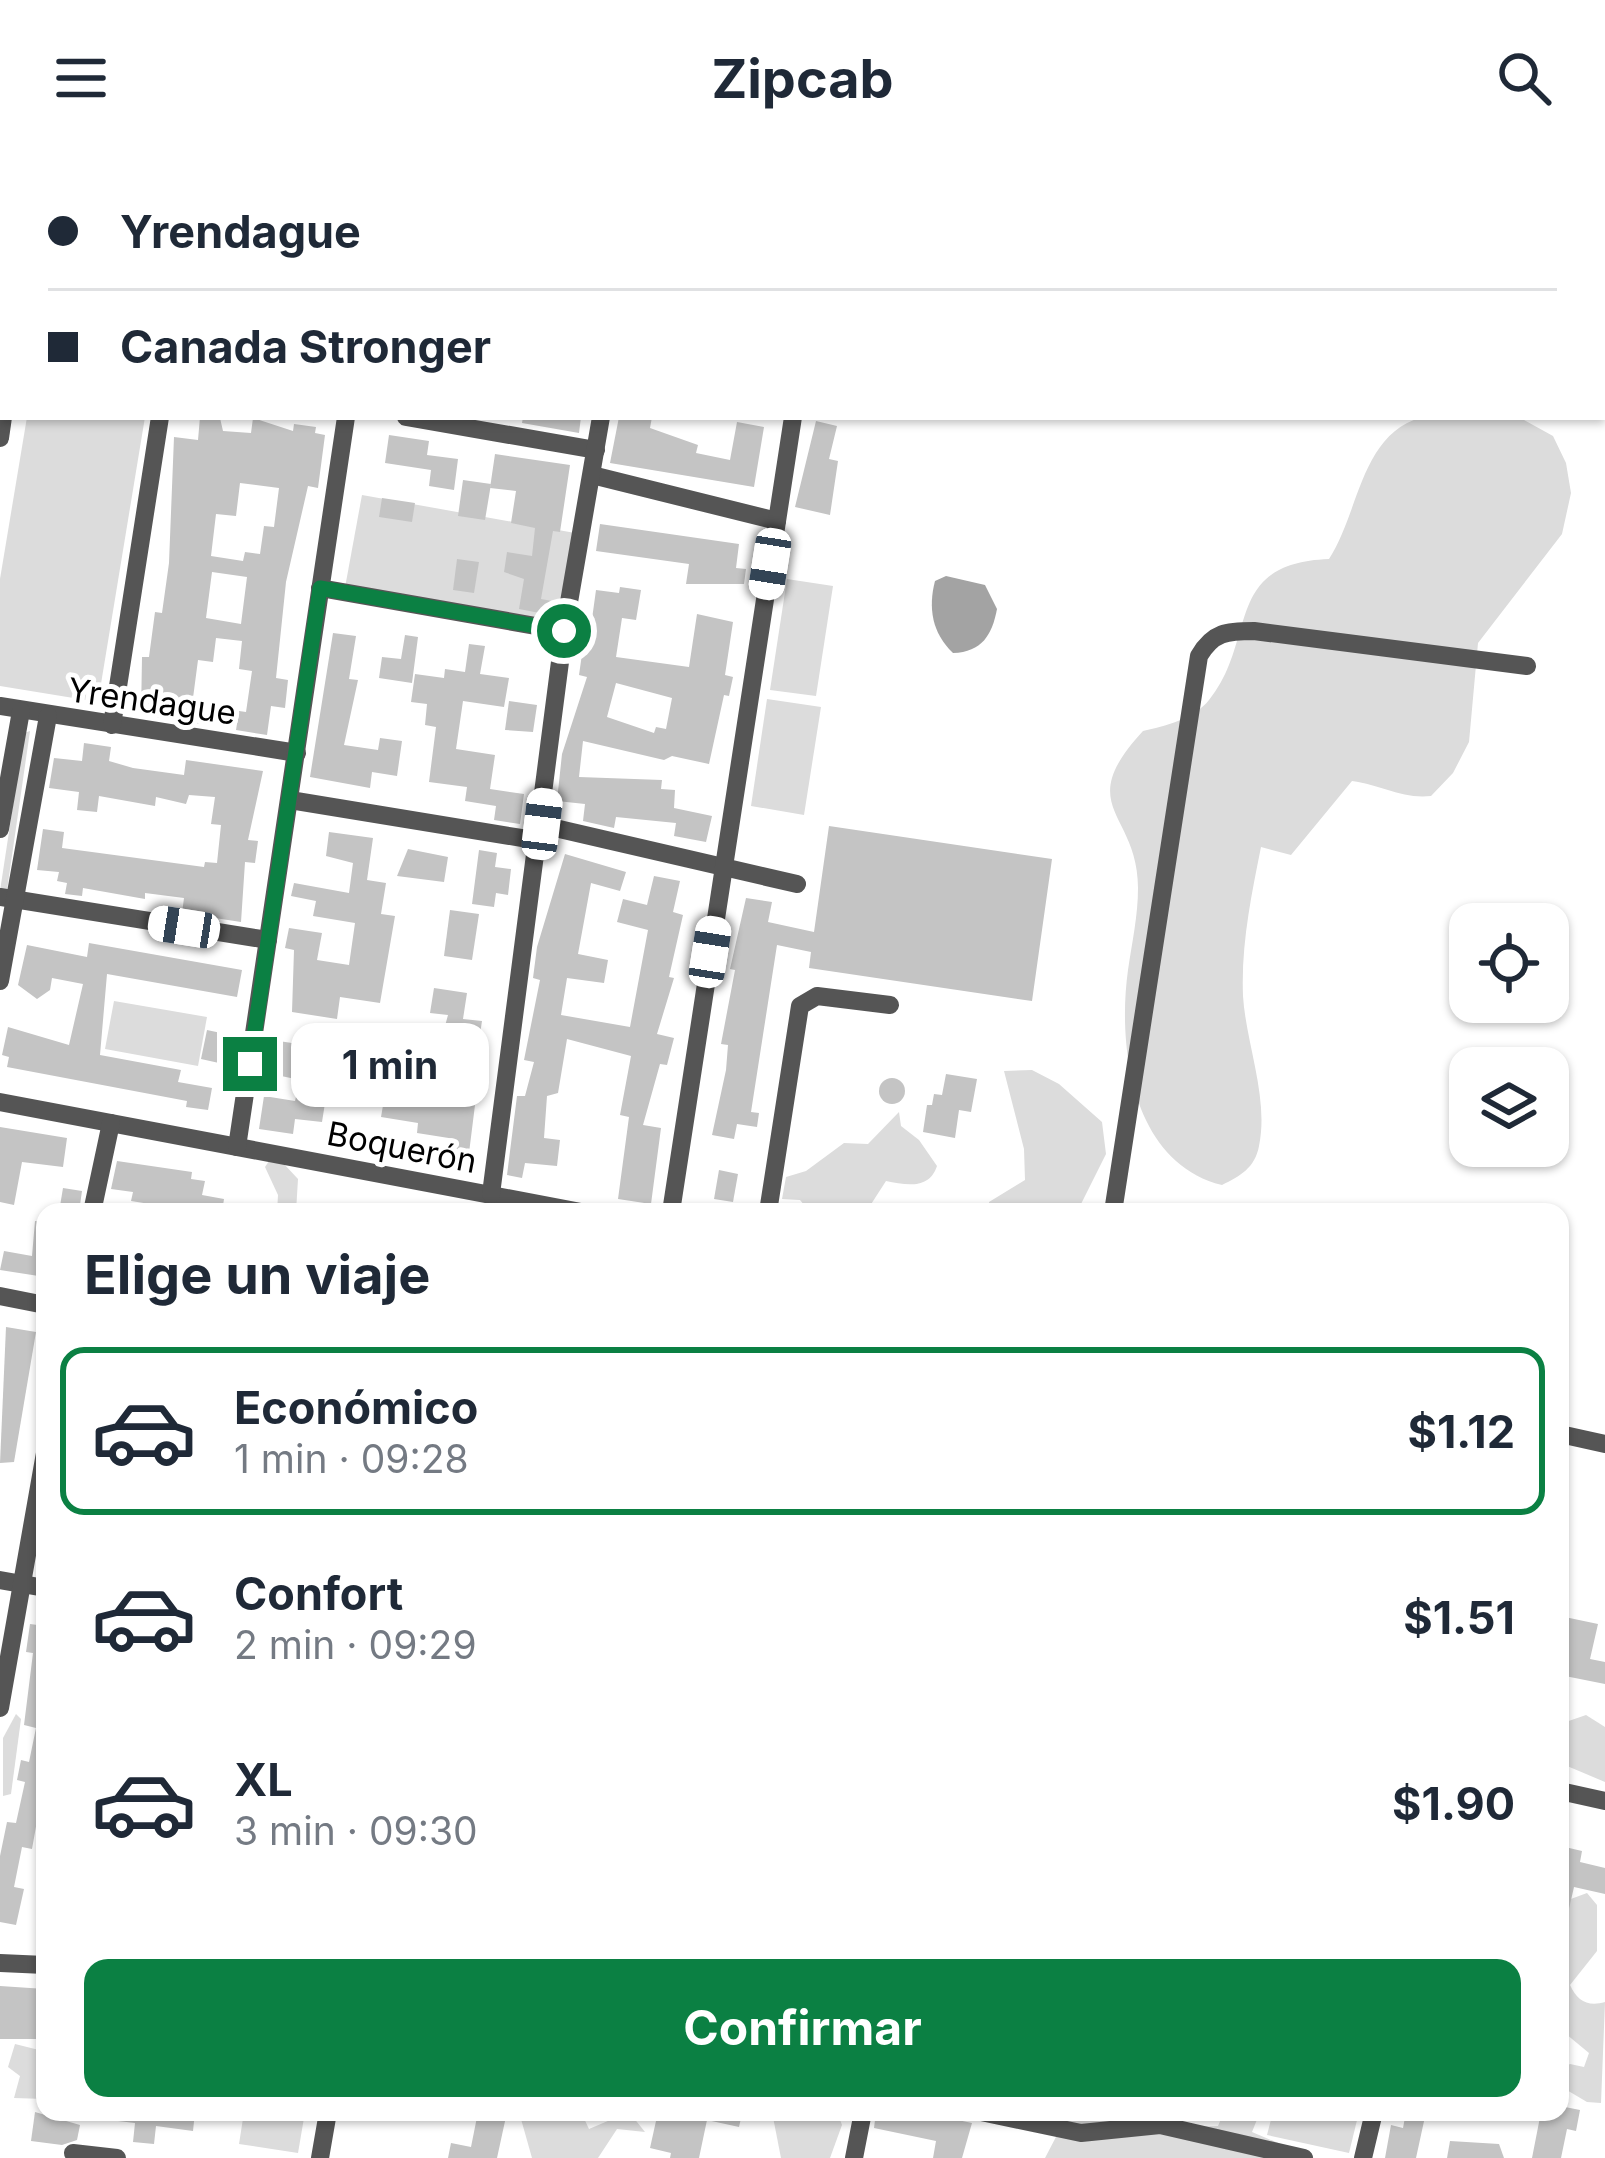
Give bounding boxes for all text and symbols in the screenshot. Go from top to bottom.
icon: menu [48,45,114,111]
icon: search [1491,45,1557,111]
text: Zipcab [711,46,894,111]
text: Yrendague [120,204,361,259]
text: Canada Stronger [120,319,491,374]
car [747,526,793,602]
route start [537,604,591,658]
street label: Yrendague [65,669,239,733]
car [520,786,564,862]
map controls [1449,903,1569,1167]
button: locate [1449,903,1569,1023]
car [146,904,222,950]
car [687,914,733,990]
callout: 1 min [292,1022,490,1106]
route end [223,1037,277,1091]
text: 1 min [342,1041,438,1088]
button: layers [1449,1047,1569,1167]
street label: Boquerón [324,1113,480,1181]
text: Elige un viaje [84,1242,430,1307]
icon: car [90,1377,198,1485]
text: Económico [234,1380,478,1435]
text: $1.12 [1407,1404,1515,1459]
text: 1 min · 09:28 [234,1435,469,1482]
icon: car [90,1563,198,1671]
text: Confort [234,1566,403,1621]
text: $1.51 [1403,1590,1515,1645]
text: 2 min · 09:29 [234,1621,477,1668]
icon: car [90,1749,198,1857]
text: XL [234,1752,293,1807]
text: $1.90 [1392,1776,1515,1831]
text: 3 min · 09:30 [234,1807,478,1854]
button: Confirmar [84,1959,1521,2097]

